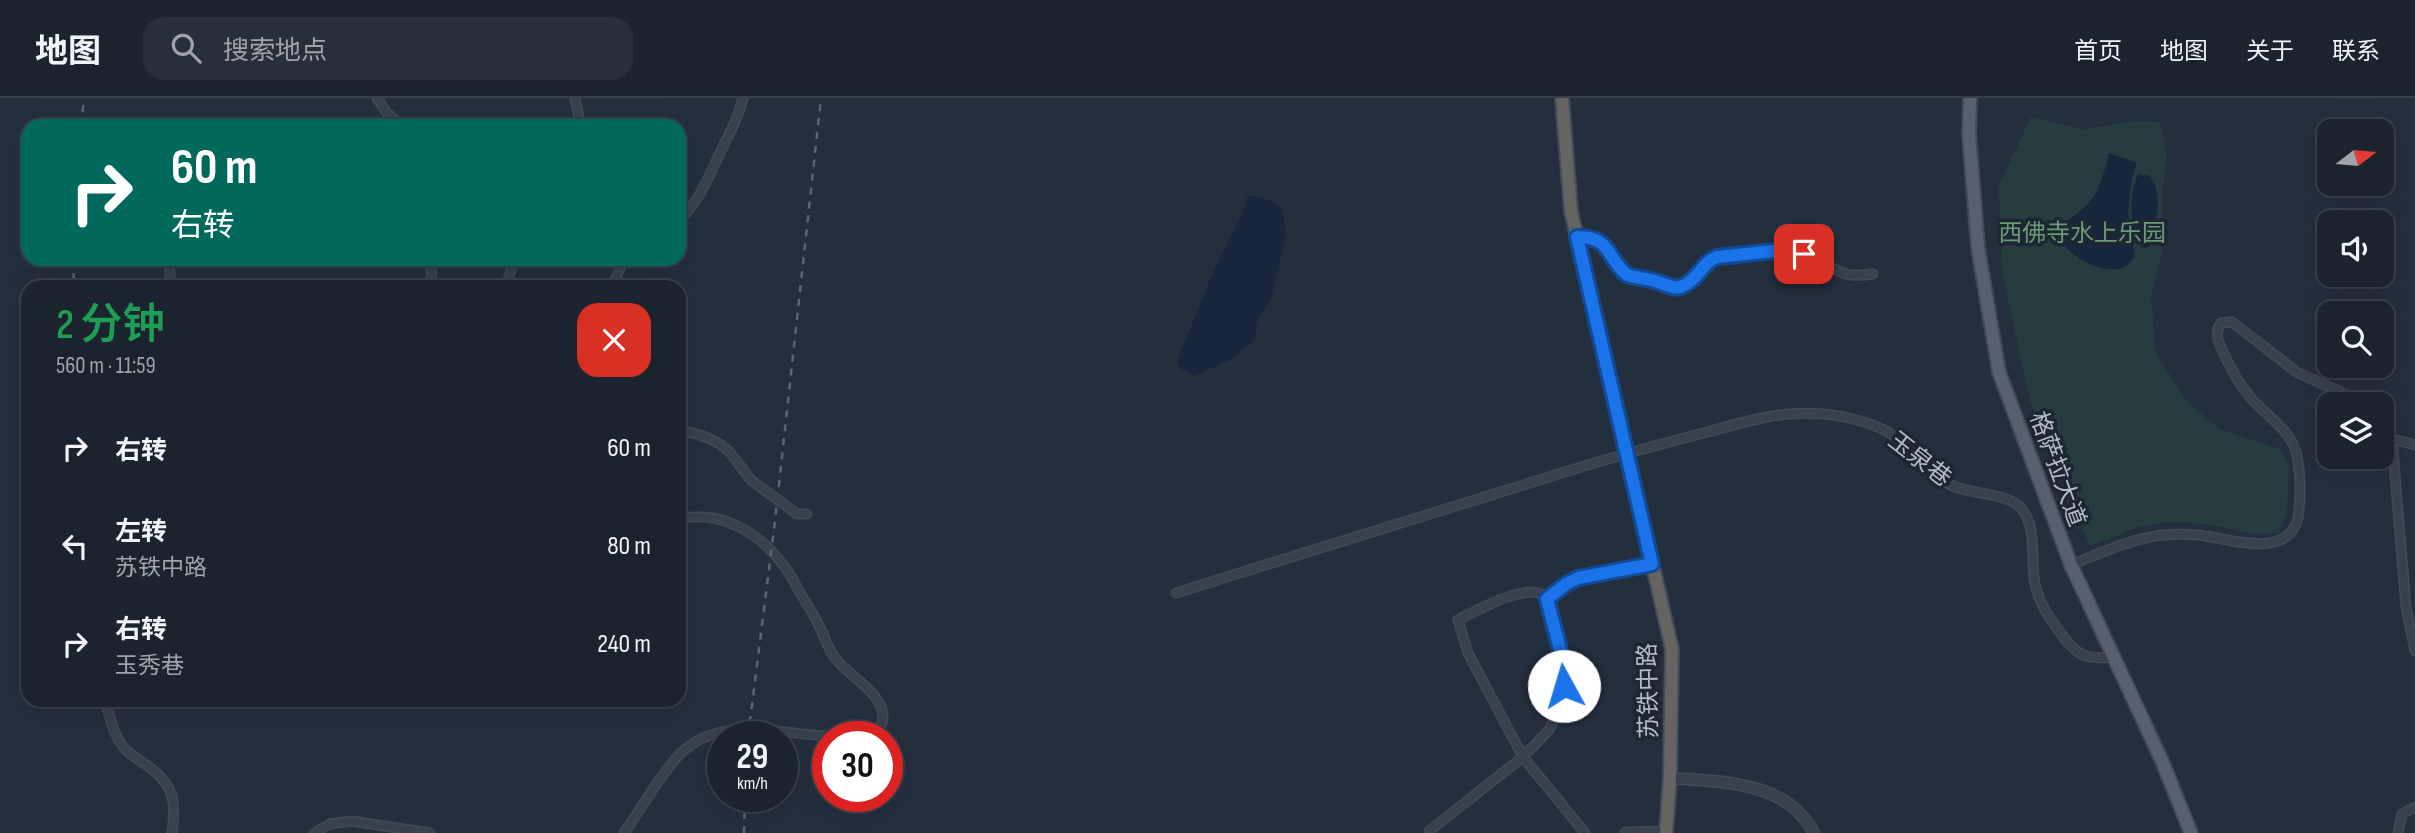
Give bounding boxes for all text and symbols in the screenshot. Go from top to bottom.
search box [143,17,633,80]
icon: search [167,29,205,67]
text: 地图 [35,32,101,72]
text: 搜索地点 [223,36,327,67]
text: 首页 [2074,37,2122,66]
text: 地图 [2160,37,2208,66]
text: 关于 [2246,37,2294,66]
text: 联系 [2332,37,2380,66]
north arrow [2317,119,2394,196]
map controls [2317,119,2394,469]
text: 60 m [171,139,258,198]
icon: right [56,147,147,238]
text: 右转 [171,207,235,246]
button: sound [2317,210,2394,287]
park label: 西佛寺水上乐园 [1998,219,2166,248]
pin [1774,224,1834,284]
icon: arrive [1785,235,1823,273]
text: 2 分钟 [56,300,165,351]
button: search [2317,301,2394,378]
button: close [577,303,651,377]
text: 560 m · 11:59 [56,352,156,380]
button: layers [2317,392,2394,469]
street label: 格萨拉大道 [2023,408,2092,531]
street label: 玉泉巷 [1882,426,1957,493]
icon: right [56,429,94,467]
text: 60 m [607,433,651,464]
text: 右转 [115,436,167,467]
text: 左转 [115,517,167,548]
icon: left [56,527,94,565]
text: 80 m [607,531,651,562]
text: 苏铁中路 [115,554,207,582]
text: 右转 [115,615,167,646]
icon: right [56,625,94,663]
text: 240 m [597,629,651,660]
street label: 苏铁中路 [1633,643,1664,739]
position arrow [1527,649,1601,723]
text: 玉秀巷 [115,652,184,680]
speed limit sign: 30 [812,721,903,812]
text: 29 [737,736,768,779]
text: km/h [737,773,768,794]

